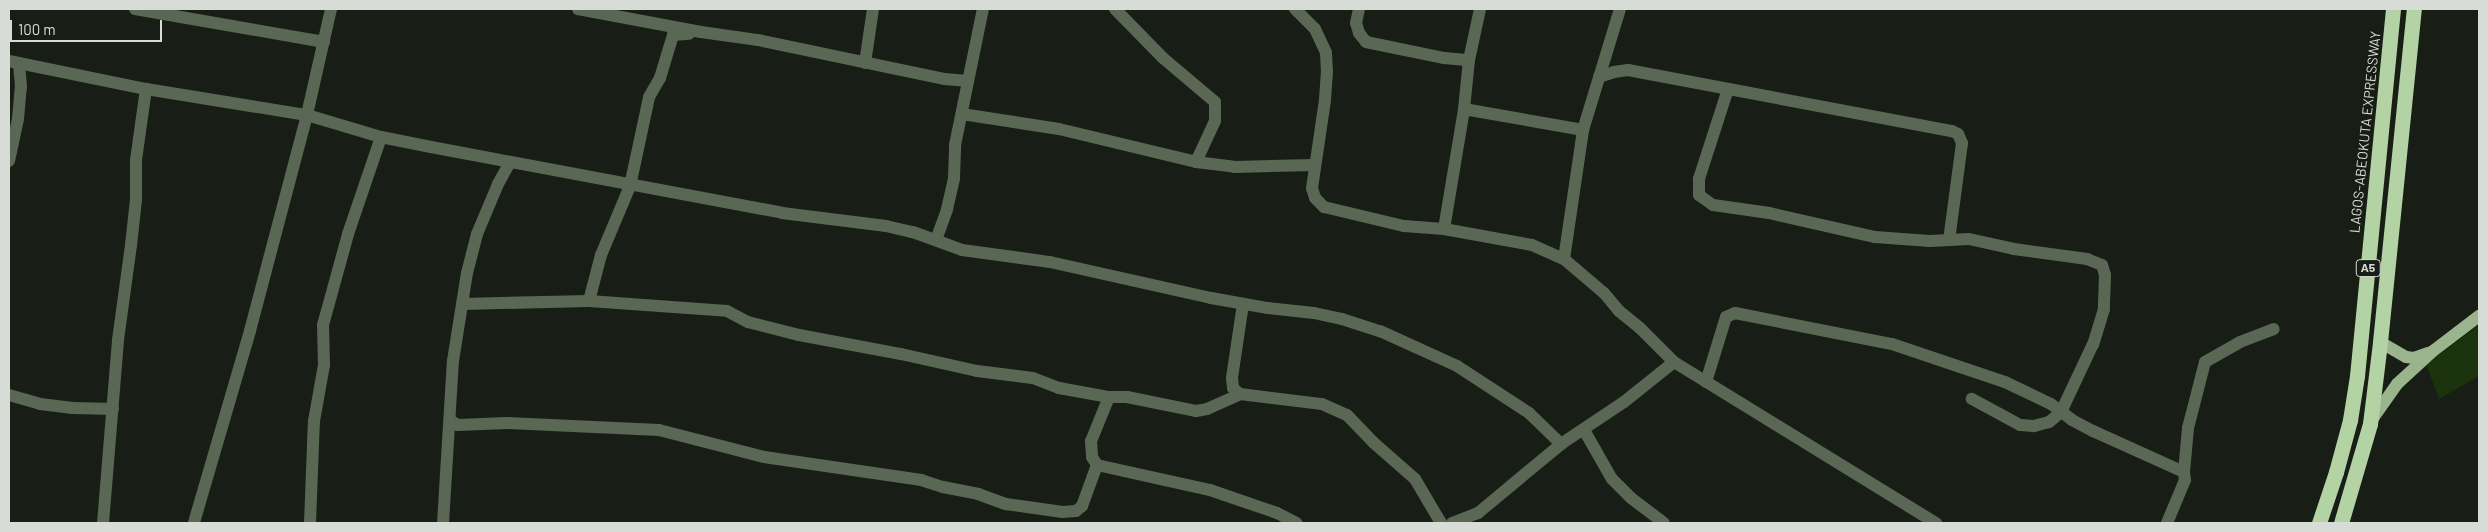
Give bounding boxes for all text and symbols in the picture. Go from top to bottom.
scale bar [12,10,165,42]
text: 100 m [18,20,56,38]
street label: LAGOS-ABEOKUTA EXPRESSWAY [2346,30,2384,234]
road number: A5 [2356,258,2380,278]

